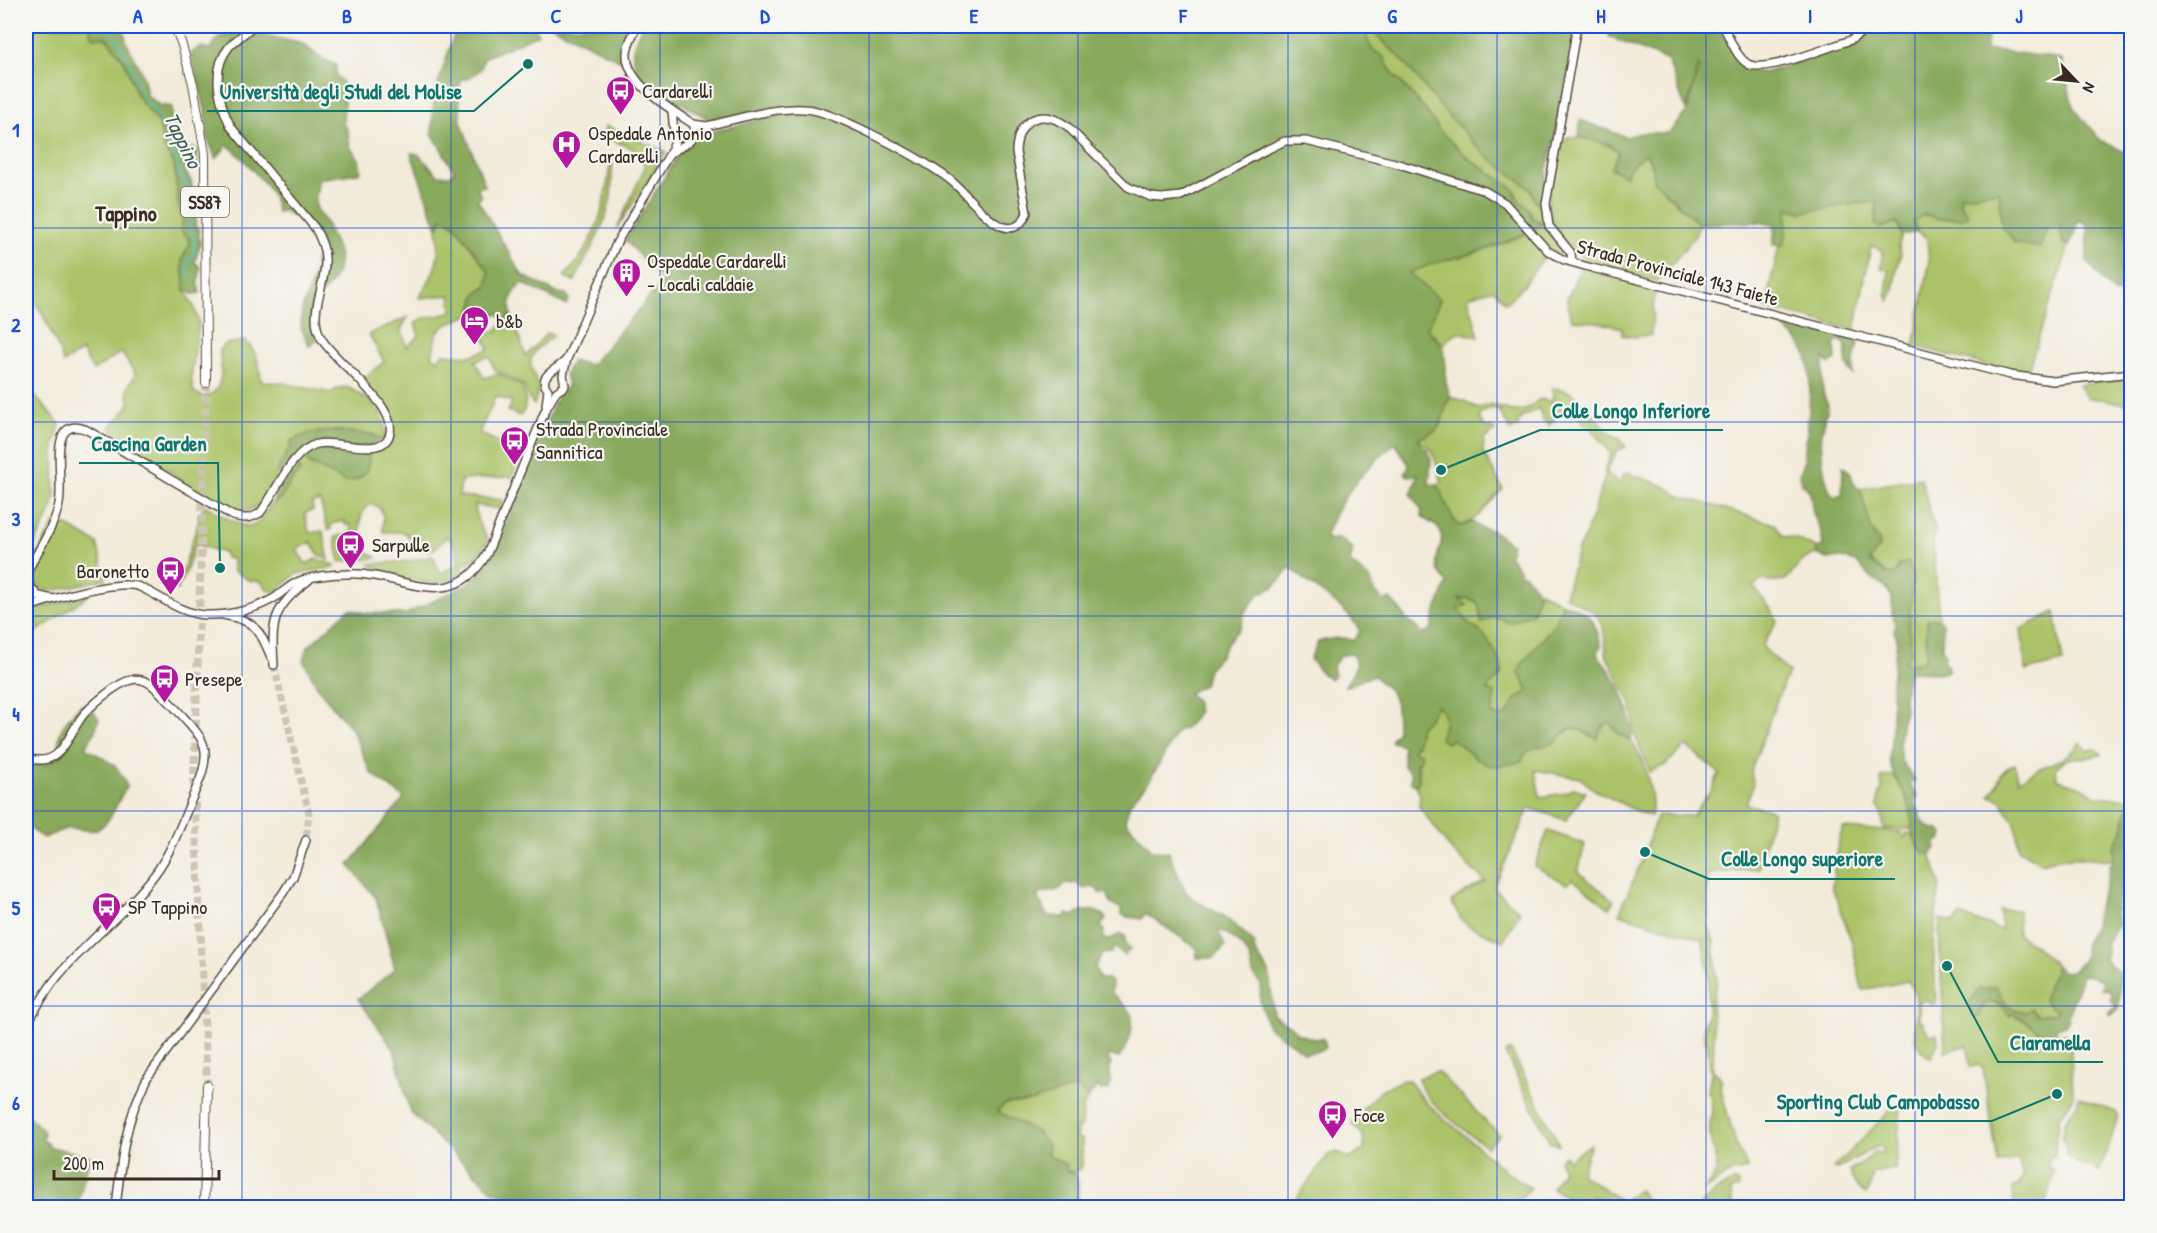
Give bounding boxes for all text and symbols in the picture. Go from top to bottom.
text: A [133,2,143,29]
text: B [342,2,352,29]
text: C [551,2,562,29]
text: D [760,2,770,29]
text: E [970,2,979,29]
text: F [1178,2,1188,29]
text: G [1387,2,1397,29]
text: H [1596,2,1606,29]
text: I [1808,2,1812,29]
text: J [2015,2,2023,29]
north arrow [2046,51,2106,111]
callout: Università degli Studi del Molise [207,72,474,111]
bus stop icon: Cardarelli [605,74,637,116]
text: Università degli Studi del Molise [220,77,463,107]
place label: Cardarelli [642,77,713,104]
text: N [2078,79,2101,97]
water label: Tappino [157,107,210,174]
text: 1 [12,116,20,143]
place label: Ospedale Antonio Cardarelli [588,119,712,169]
hospital icon: Ospedale Antonio Cardarelli [551,128,583,170]
road number: SS87 [181,187,229,217]
district label: Tappino [94,198,157,229]
street label: Strada Provinciale 143 Faiete [1574,232,1782,312]
place label: Ospedale Cardarelli - Locali caldaie [647,247,787,297]
building icon: Ospedale Cardarelli - Locali caldaie [610,256,642,298]
hotel icon: b&b [459,304,491,346]
place label: b&b [496,307,523,334]
text: 2 [11,311,21,338]
callout: Colle Longo Inferiore [1540,391,1723,430]
text: Colle Longo Inferiore [1552,396,1711,426]
place label: Strada Provinciale Sannitica [536,415,668,465]
callout: Cascina Garden [79,424,218,463]
bus stop icon: Strada Provinciale Sannitica [499,424,531,466]
text: Cascina Garden [91,429,207,458]
text: 3 [12,505,21,532]
bus stop icon: Sarpulle [335,528,367,570]
place label: Sarpulle [372,531,430,558]
bus stop icon: Baronetto [154,554,186,596]
place label: Baronetto [76,557,149,584]
bus stop icon: Presepe [148,662,180,704]
place label: Presepe [185,665,242,692]
text: 4 [12,700,20,727]
callout: Colle Longo superiore [1709,840,1895,879]
text: Colle Longo superiore [1721,844,1884,874]
bus stop icon: SP Tappino [91,890,123,932]
place label: SP Tappino [128,893,207,920]
text: 5 [12,894,21,921]
callout: Ciaramella [1998,1023,2103,1062]
text: Ciaramella [2010,1028,2091,1057]
callout: Sporting Club Campobasso [1765,1082,1992,1121]
text: Sporting Club Campobasso [1777,1087,1980,1117]
text: 6 [12,1089,20,1116]
bus stop icon: Foce [1317,1098,1349,1140]
place label: Foce [1353,1101,1385,1128]
scale bar [54,1143,219,1181]
text: 200 m [63,1151,104,1176]

